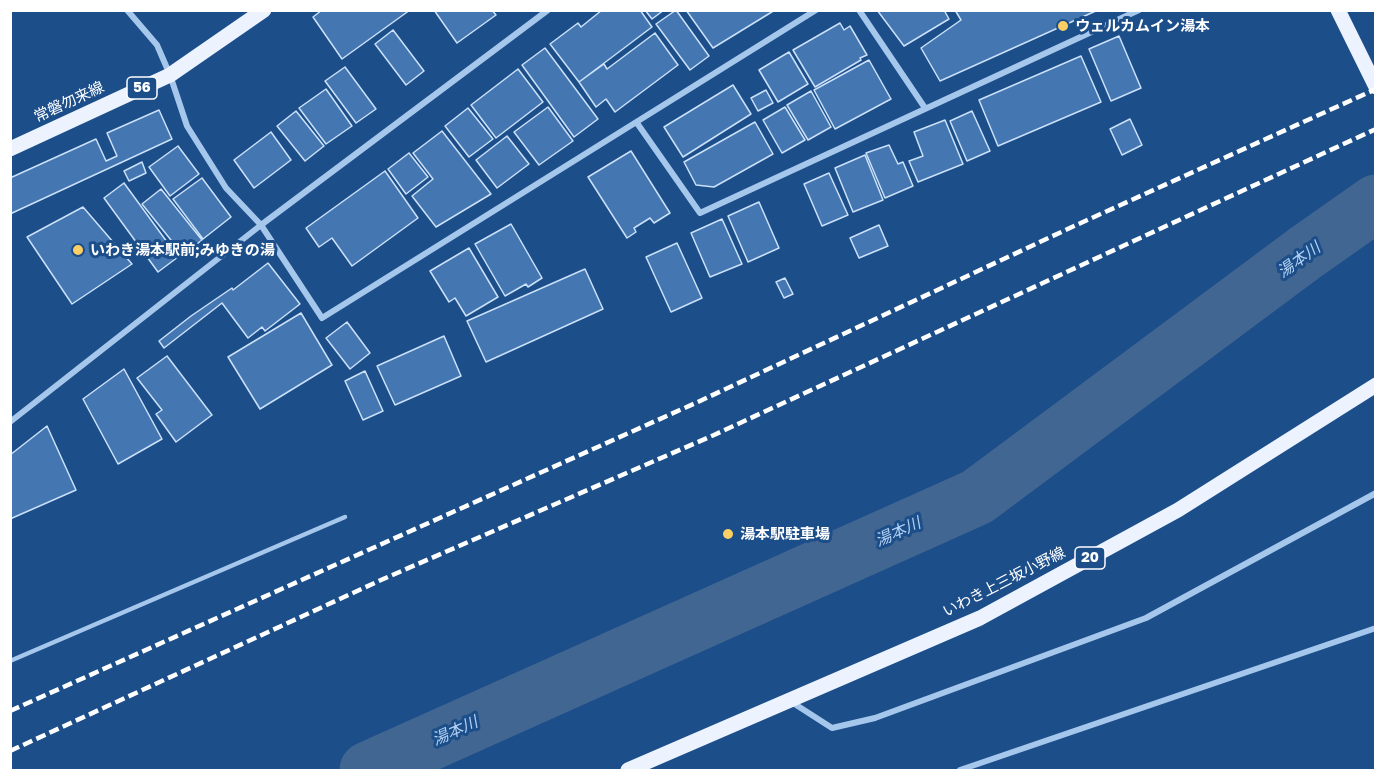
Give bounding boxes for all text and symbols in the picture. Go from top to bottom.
place label: ウェルカムイン湯本 [1075,17,1210,35]
marker: ウェルカムイン湯本 [1056,19,1070,33]
road number: 56 [127,77,157,99]
street label: 常磐勿来線 [31,78,107,126]
water label: 湯本川 [1274,238,1324,282]
place label: いわき湯本駅前;みゆきの湯 [90,241,275,259]
marker: いわき湯本駅前;みゆきの湯 [71,243,85,257]
water label: 湯本川 [872,513,924,551]
place label: 湯本駅駐車場 [740,525,830,543]
marker: 湯本駅駐車場 [721,527,735,541]
street label: いわき上三坂小野線 [940,543,1068,621]
road number: 20 [1075,547,1105,569]
water label: 湯本川 [429,712,481,750]

